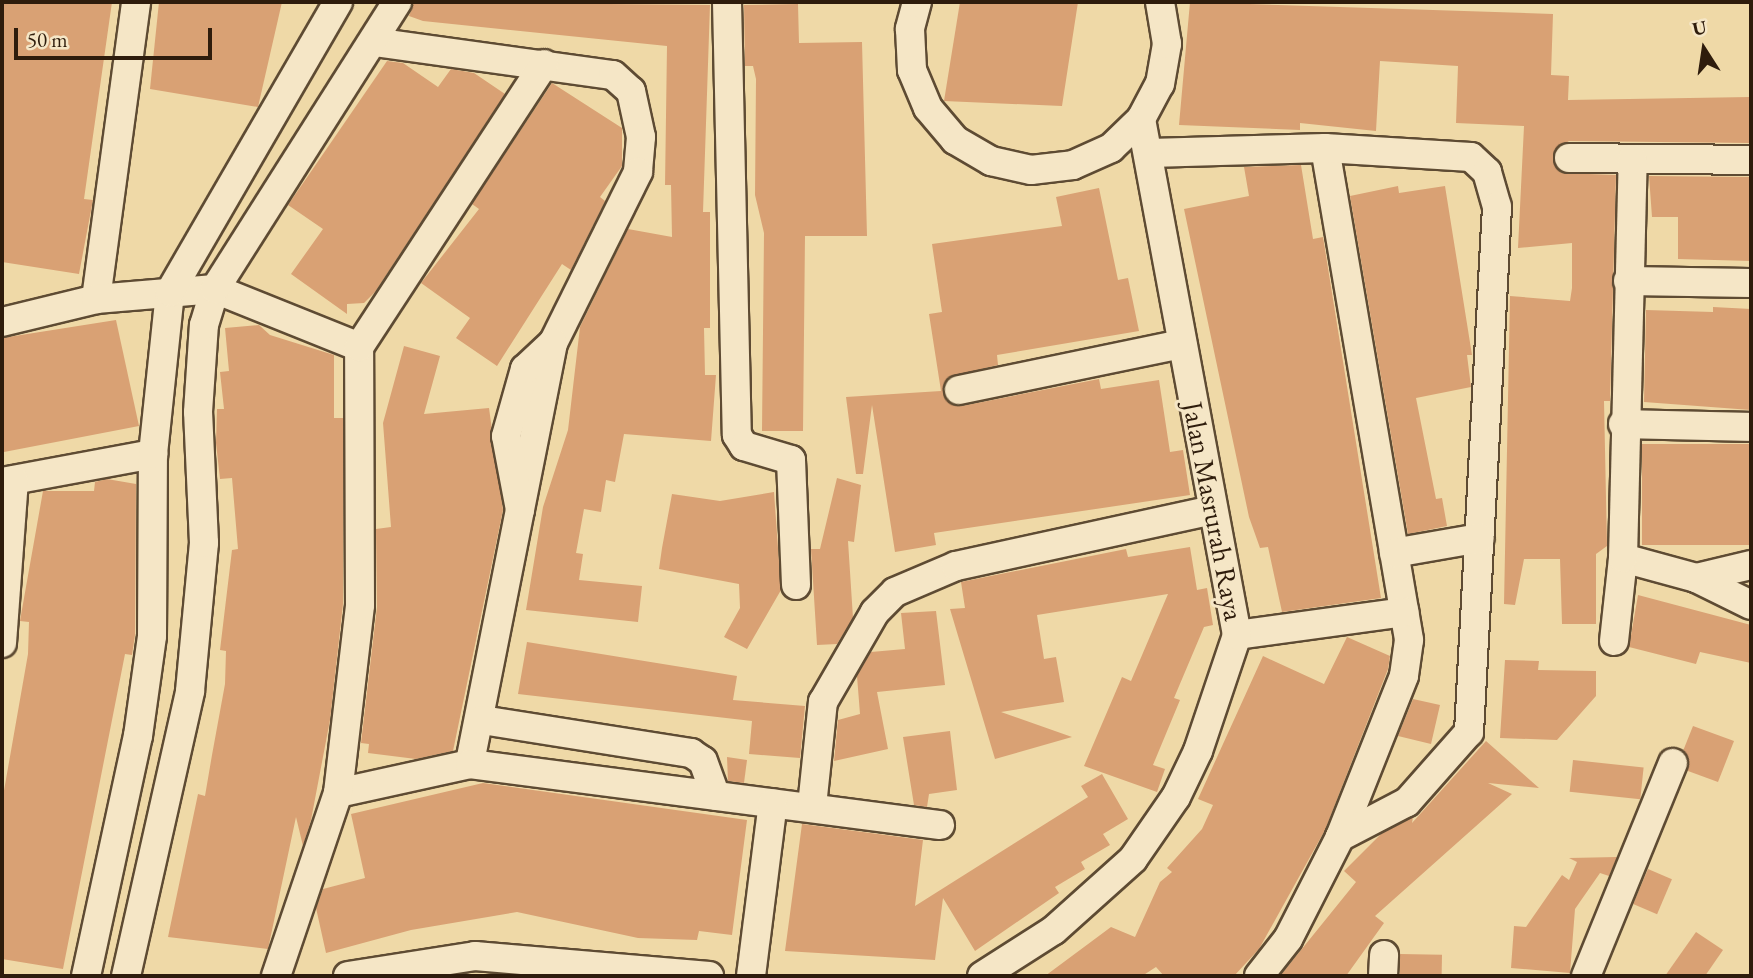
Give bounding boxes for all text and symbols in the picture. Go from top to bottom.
scale bar [18,14,215,58]
north arrow [1669,14,1739,84]
text: U [1690,14,1709,42]
text: 50 m [27,26,68,53]
street label: Jalan Masrurah Raya [1176,399,1252,623]

